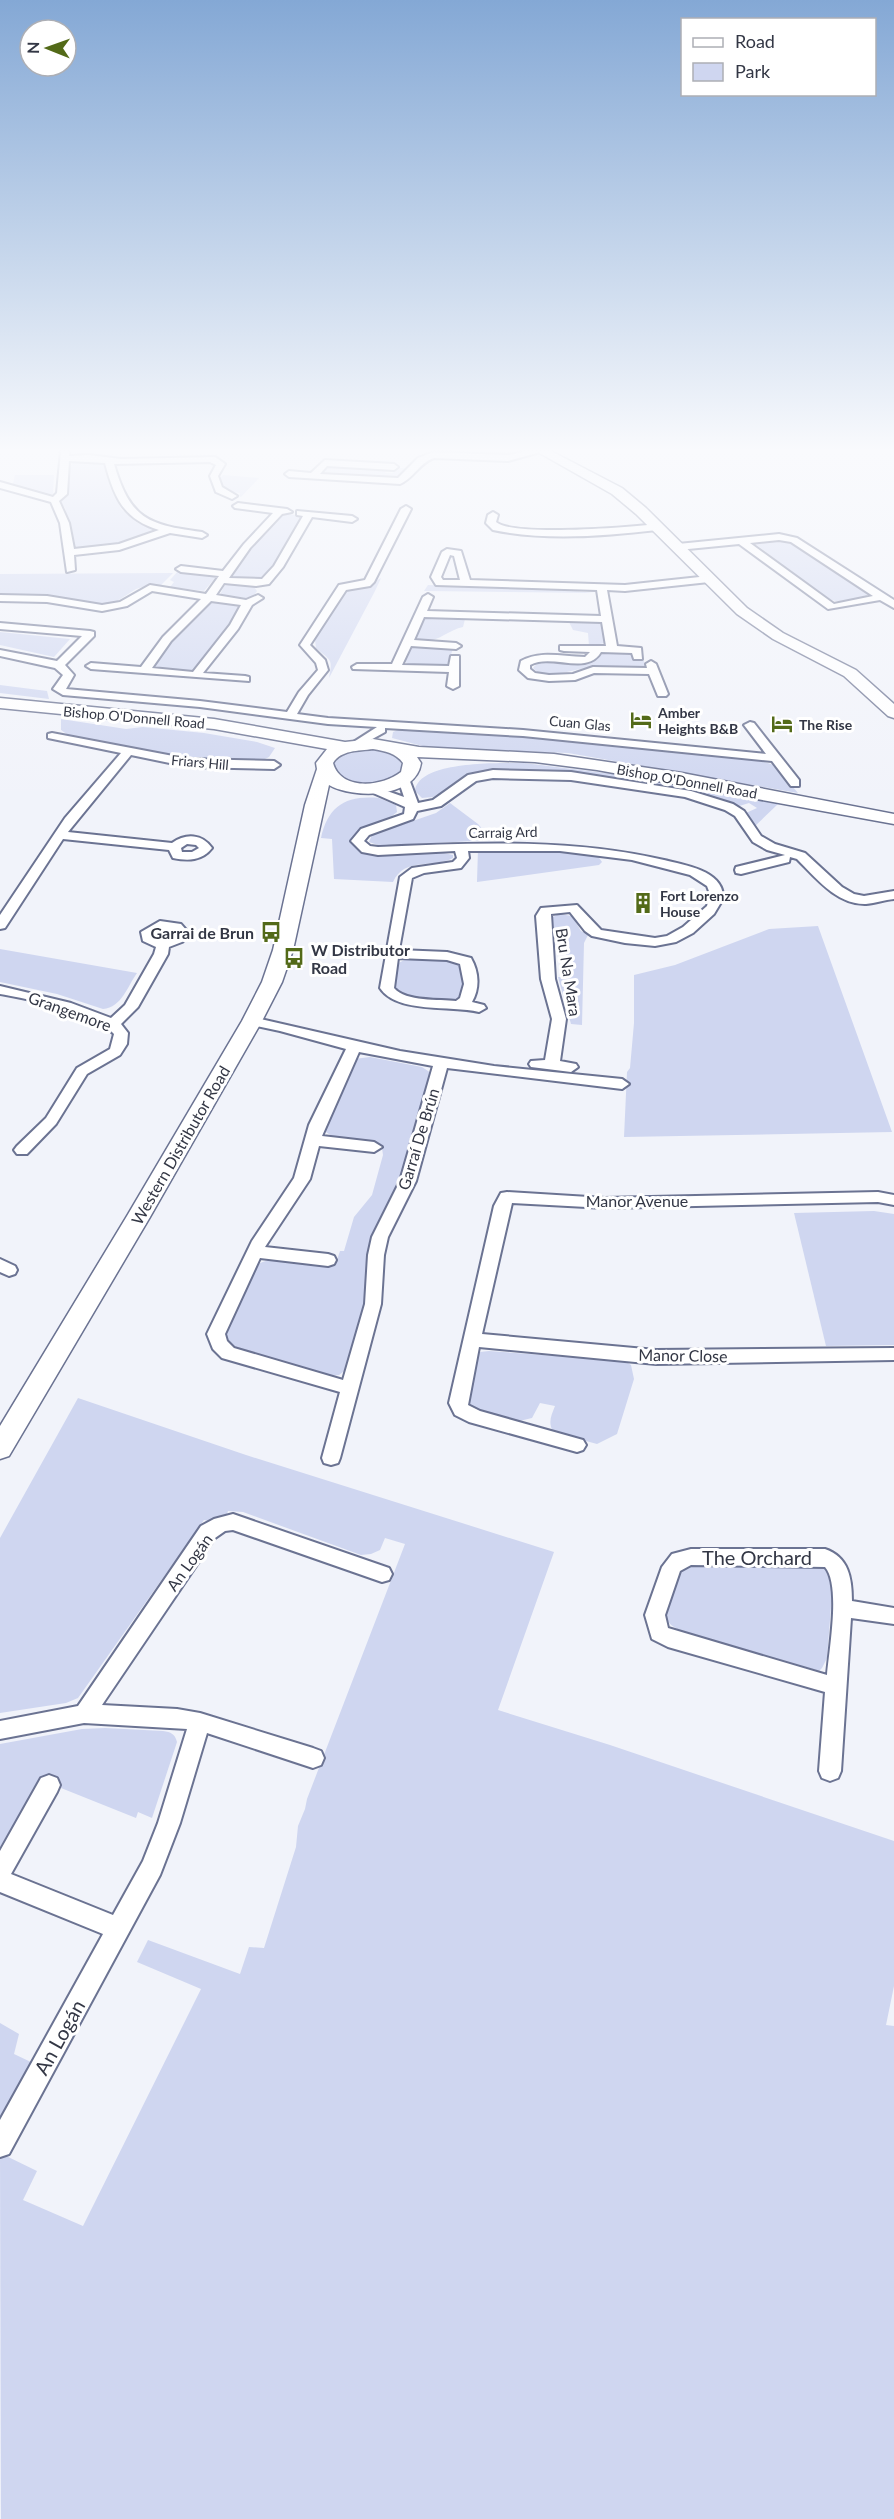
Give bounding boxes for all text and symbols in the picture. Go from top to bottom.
north arrow [18,18,78,78]
legend [681,18,876,96]
text: Road [735,30,775,52]
text: N [23,41,42,54]
text: Park [735,60,771,82]
street label: Bishop O'Donnell Road [62,702,206,732]
place label: Amber Heights B&B [657,704,738,737]
hotel icon: Amber Heights B&B [629,708,653,732]
street label: Cuan Glas [548,712,612,734]
hotel icon: The Rise [770,712,794,736]
place label: The Rise [799,716,853,733]
street label: Friars Hill [170,751,230,773]
street label: Bishop O'Donnell Road [615,760,759,802]
street label: Carraig Ard [468,823,538,841]
place label: Fort Lorenzo House [660,887,739,920]
building icon: Fort Lorenzo House [631,891,655,915]
bus stop icon: Garrai de Brun [259,920,283,944]
place label: Garrai de Brun [150,923,254,942]
street label: Bru Na Mara [553,926,585,1018]
place label: W Distributor Road [311,940,410,977]
bus stop icon: W Distributor Road [282,946,306,970]
street label: Grangemore [26,987,114,1035]
street label: Western Distributor Road [127,1062,233,1228]
street label: Garraí De Brún [393,1086,443,1192]
street label: Manor Avenue [586,1191,688,1210]
street label: Manor Close [638,1345,728,1365]
street label: An Logán [162,1530,216,1594]
street label: The Orchard [702,1545,812,1569]
street label: An Logán [29,1995,89,2079]

